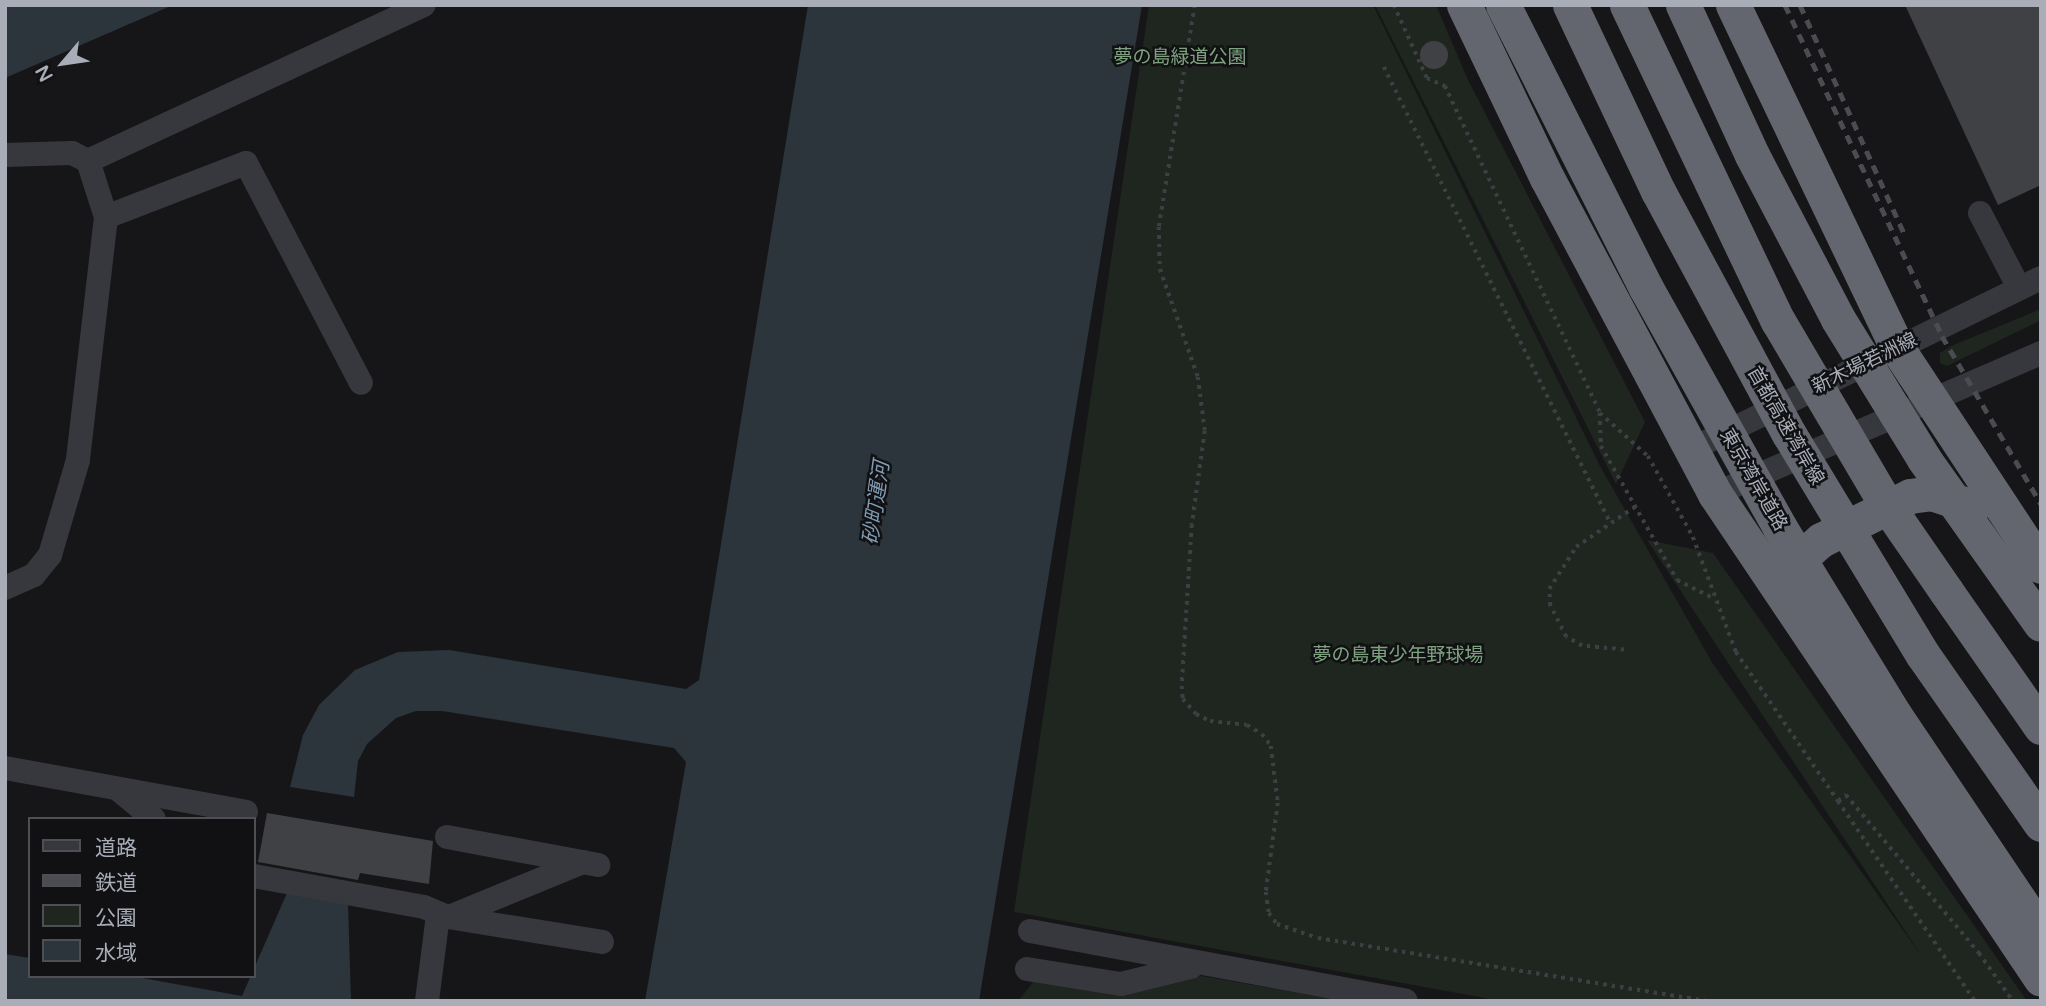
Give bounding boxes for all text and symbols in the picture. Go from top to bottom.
north arrow [28,28,98,98]
park label: 夢の島緑道公園 [1114,47,1246,69]
text: N [31,61,58,85]
street label: 新木場若洲線 [1809,329,1921,399]
street label: 首都高速湾岸線 [1742,363,1828,489]
street label: 東京湾岸道路 [1715,425,1791,535]
water label: 砂町運河 [859,460,895,546]
park label: 夢の島東少年野球場 [1313,645,1483,667]
legend [28,817,256,978]
text: 道路 [95,836,137,861]
text: 鉄道 [95,871,137,896]
text: 公園 [95,906,137,931]
text: 水域 [95,941,137,966]

